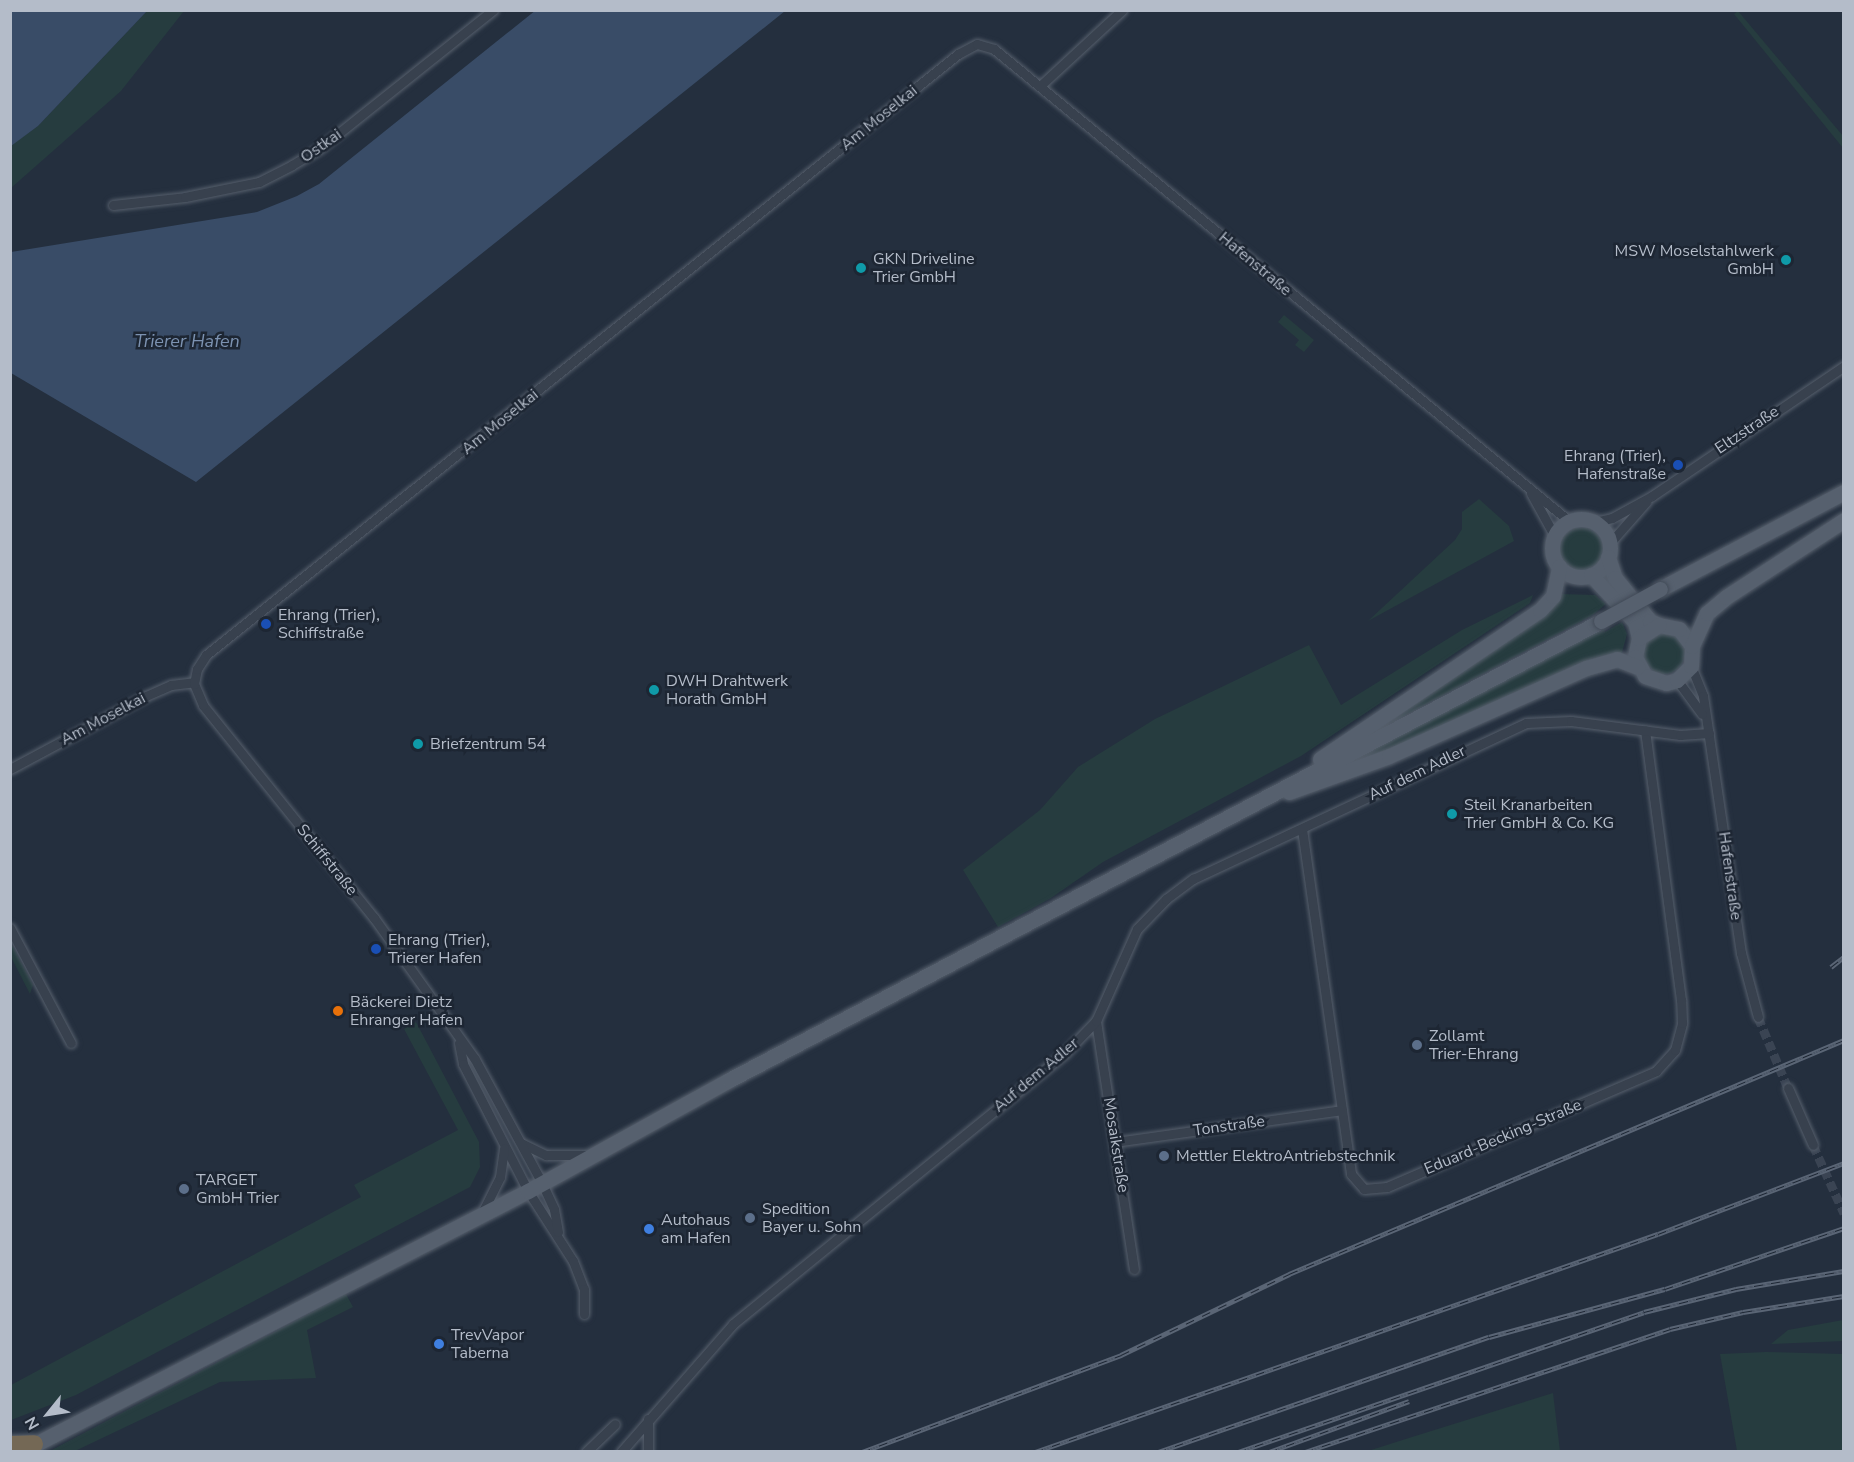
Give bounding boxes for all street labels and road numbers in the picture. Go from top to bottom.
street label: Am Moselkai [837,81,921,155]
street label: Ostkai [297,125,345,167]
street label: Hafenstraße [1215,228,1295,300]
street label: Am Moselkai [458,385,542,459]
street label: Eltzstraße [1712,402,1782,458]
street label: Am Moselkai [57,689,149,749]
street label: Auf dem Adler [1365,741,1469,805]
street label: Schiffstraße [292,821,362,899]
street label: Hafenstraße [1714,831,1746,921]
street label: Auf dem Adler [989,1034,1083,1116]
street label: Eduard-Becking-Straße [1421,1095,1585,1179]
street label: Mosaikstraße [1099,1096,1133,1194]
street label: Tonstraße [1192,1111,1266,1141]

